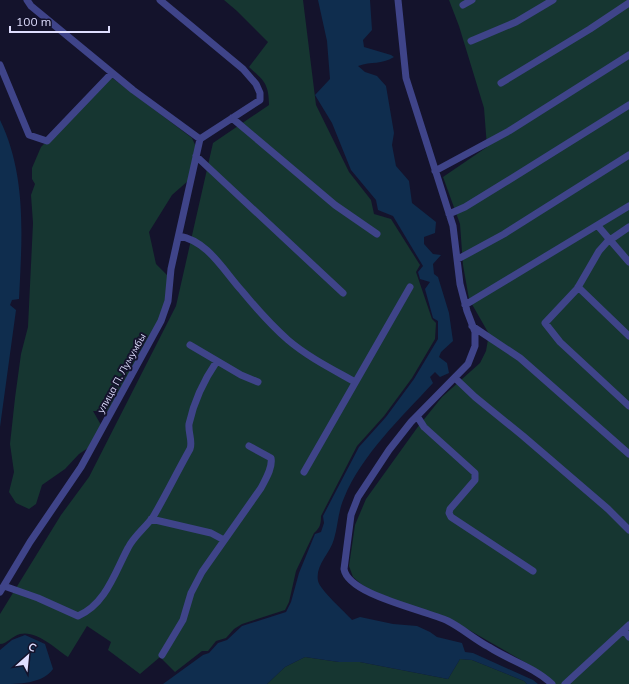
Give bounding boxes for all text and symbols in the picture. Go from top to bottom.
scale bar [10,8,109,34]
text: 100 m [16,14,51,29]
street label: улица П. Лумумбы [94,331,149,416]
north arrow [8,636,48,676]
text: С [26,639,39,655]

